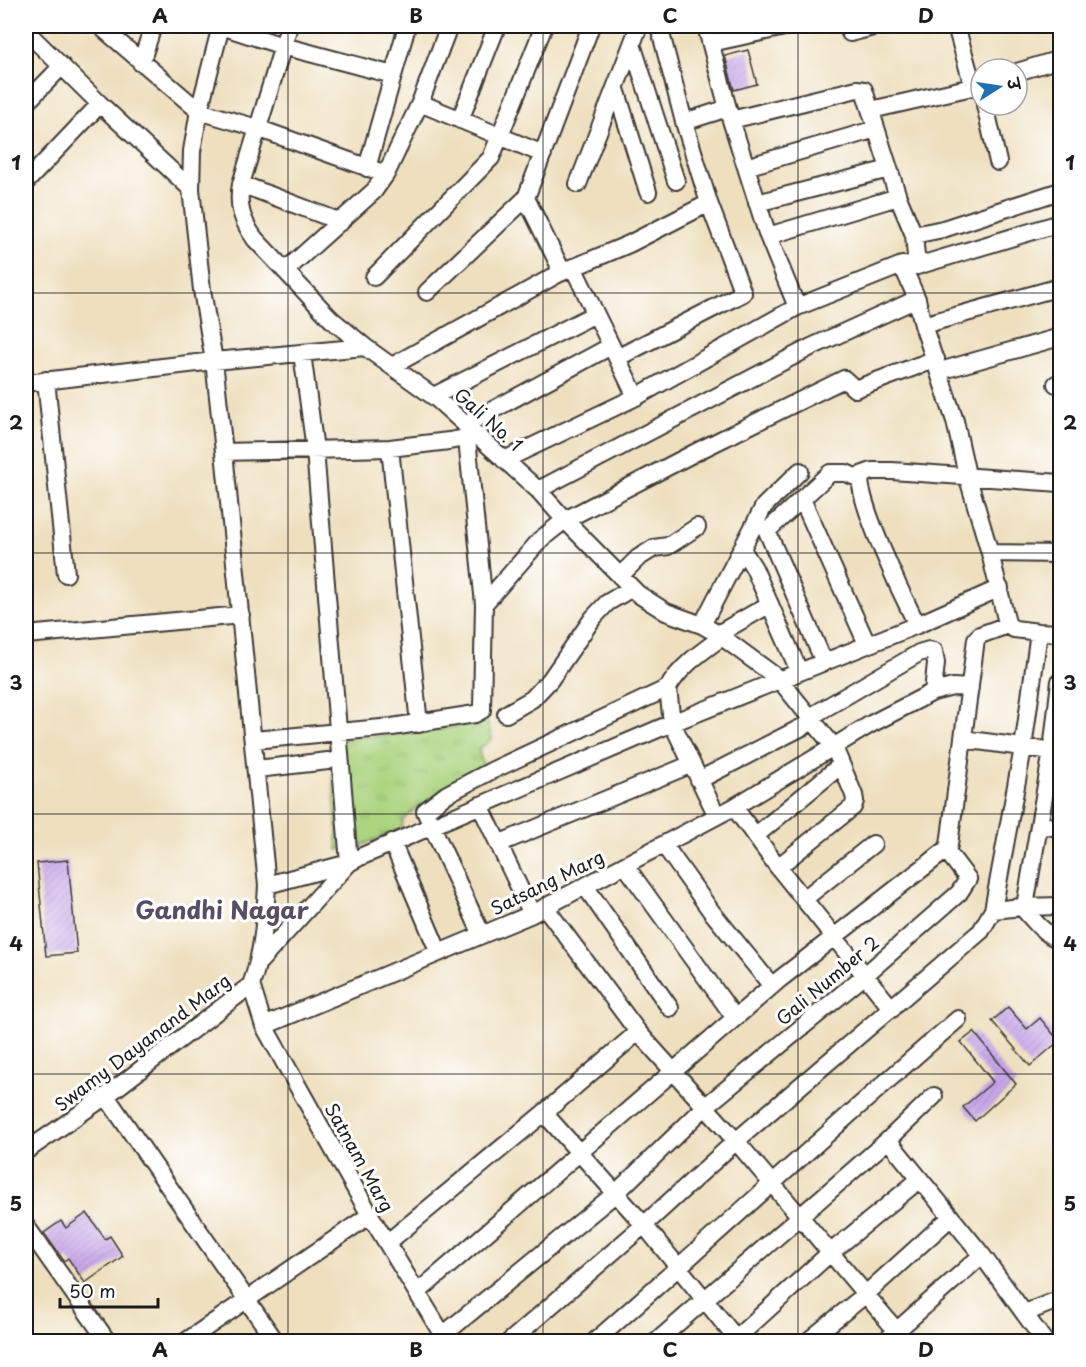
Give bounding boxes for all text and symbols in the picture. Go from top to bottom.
text: A [152,0,168,30]
text: B [409,0,423,30]
text: C [662,0,678,30]
text: D [918,0,934,30]
north arrow [969,57,1029,117]
text: उ [1001,74,1028,93]
text: 1 [11,147,21,177]
text: 1 [1065,147,1075,177]
street label: Gali No. 1 [449,381,529,457]
text: 2 [9,407,23,437]
text: 2 [1063,407,1077,437]
text: 3 [9,667,23,697]
text: 3 [1063,667,1077,697]
street label: Satsang Marg [486,843,608,921]
district label: Gandhi Nagar [135,891,309,927]
text: 4 [9,928,23,958]
text: 4 [1063,928,1077,958]
street label: Gali Number 2 [770,929,884,1031]
street label: Swamy Dayanand Marg [48,967,236,1117]
street label: Satnam Marg [319,1097,401,1217]
text: 5 [10,1188,22,1218]
text: 5 [1064,1188,1076,1218]
scale bar [60,1271,158,1309]
text: 50 m [69,1277,116,1304]
text: A [152,1334,168,1364]
text: B [409,1334,423,1364]
text: C [662,1334,678,1364]
text: D [918,1334,934,1364]

